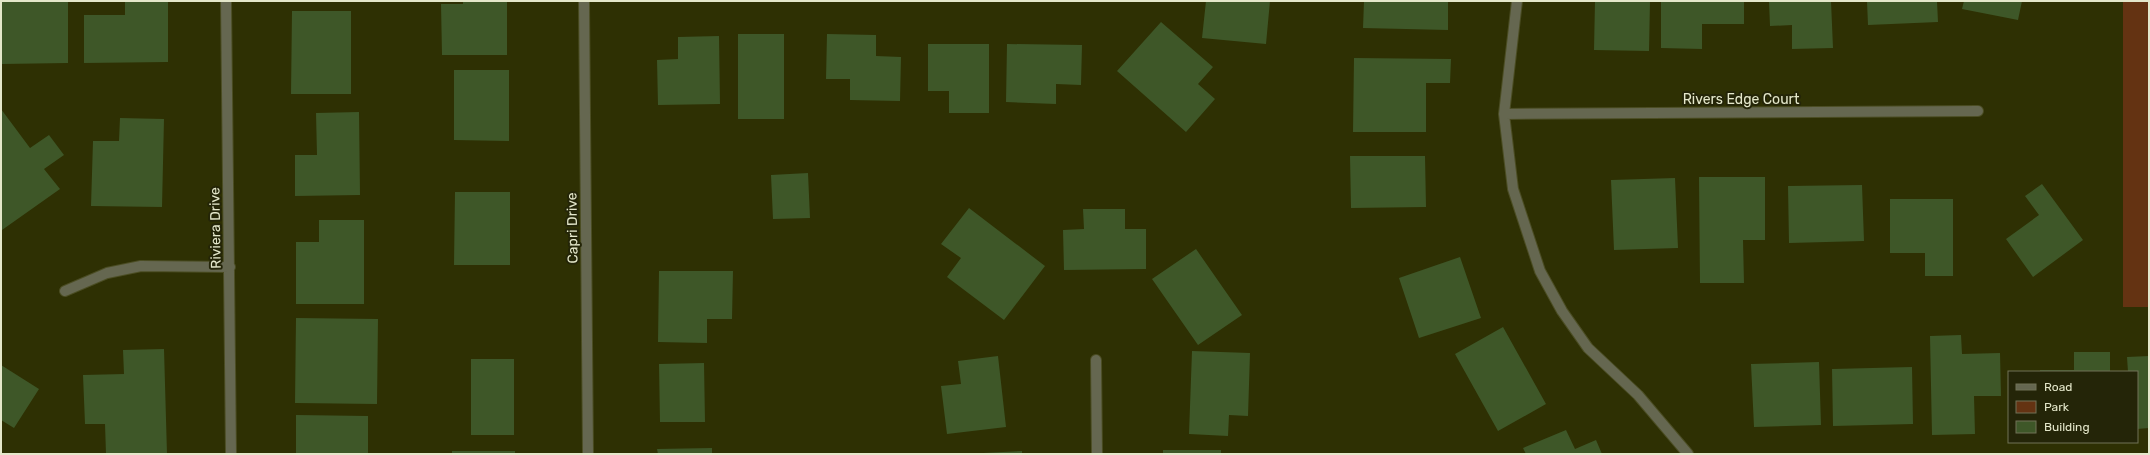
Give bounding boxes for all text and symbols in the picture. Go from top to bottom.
street label: Rivers Edge Court [1683,91,1800,108]
street label: Riviera Drive [206,187,225,269]
street label: Capri Drive [563,192,582,264]
legend [2008,371,2138,443]
text: Road [2044,380,2072,394]
text: Park [2044,400,2070,414]
text: Building [2044,420,2090,434]

